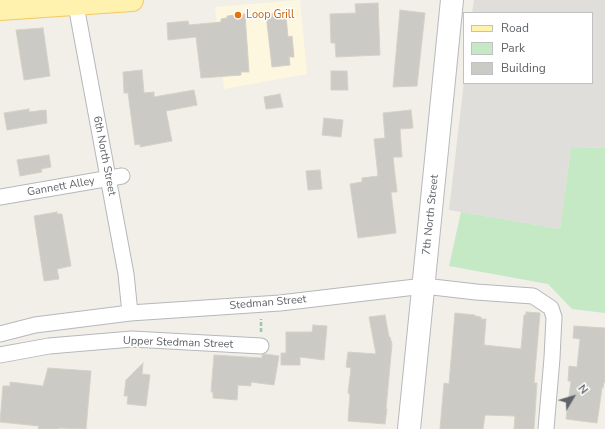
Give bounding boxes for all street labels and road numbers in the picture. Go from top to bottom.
street label: 6th North Street [90,115,118,197]
street label: 7th North Street [420,174,442,256]
street label: Gannett Alley [26,175,96,199]
street label: Stedman Street [229,293,307,313]
street label: Upper Stedman Street [123,334,233,352]

